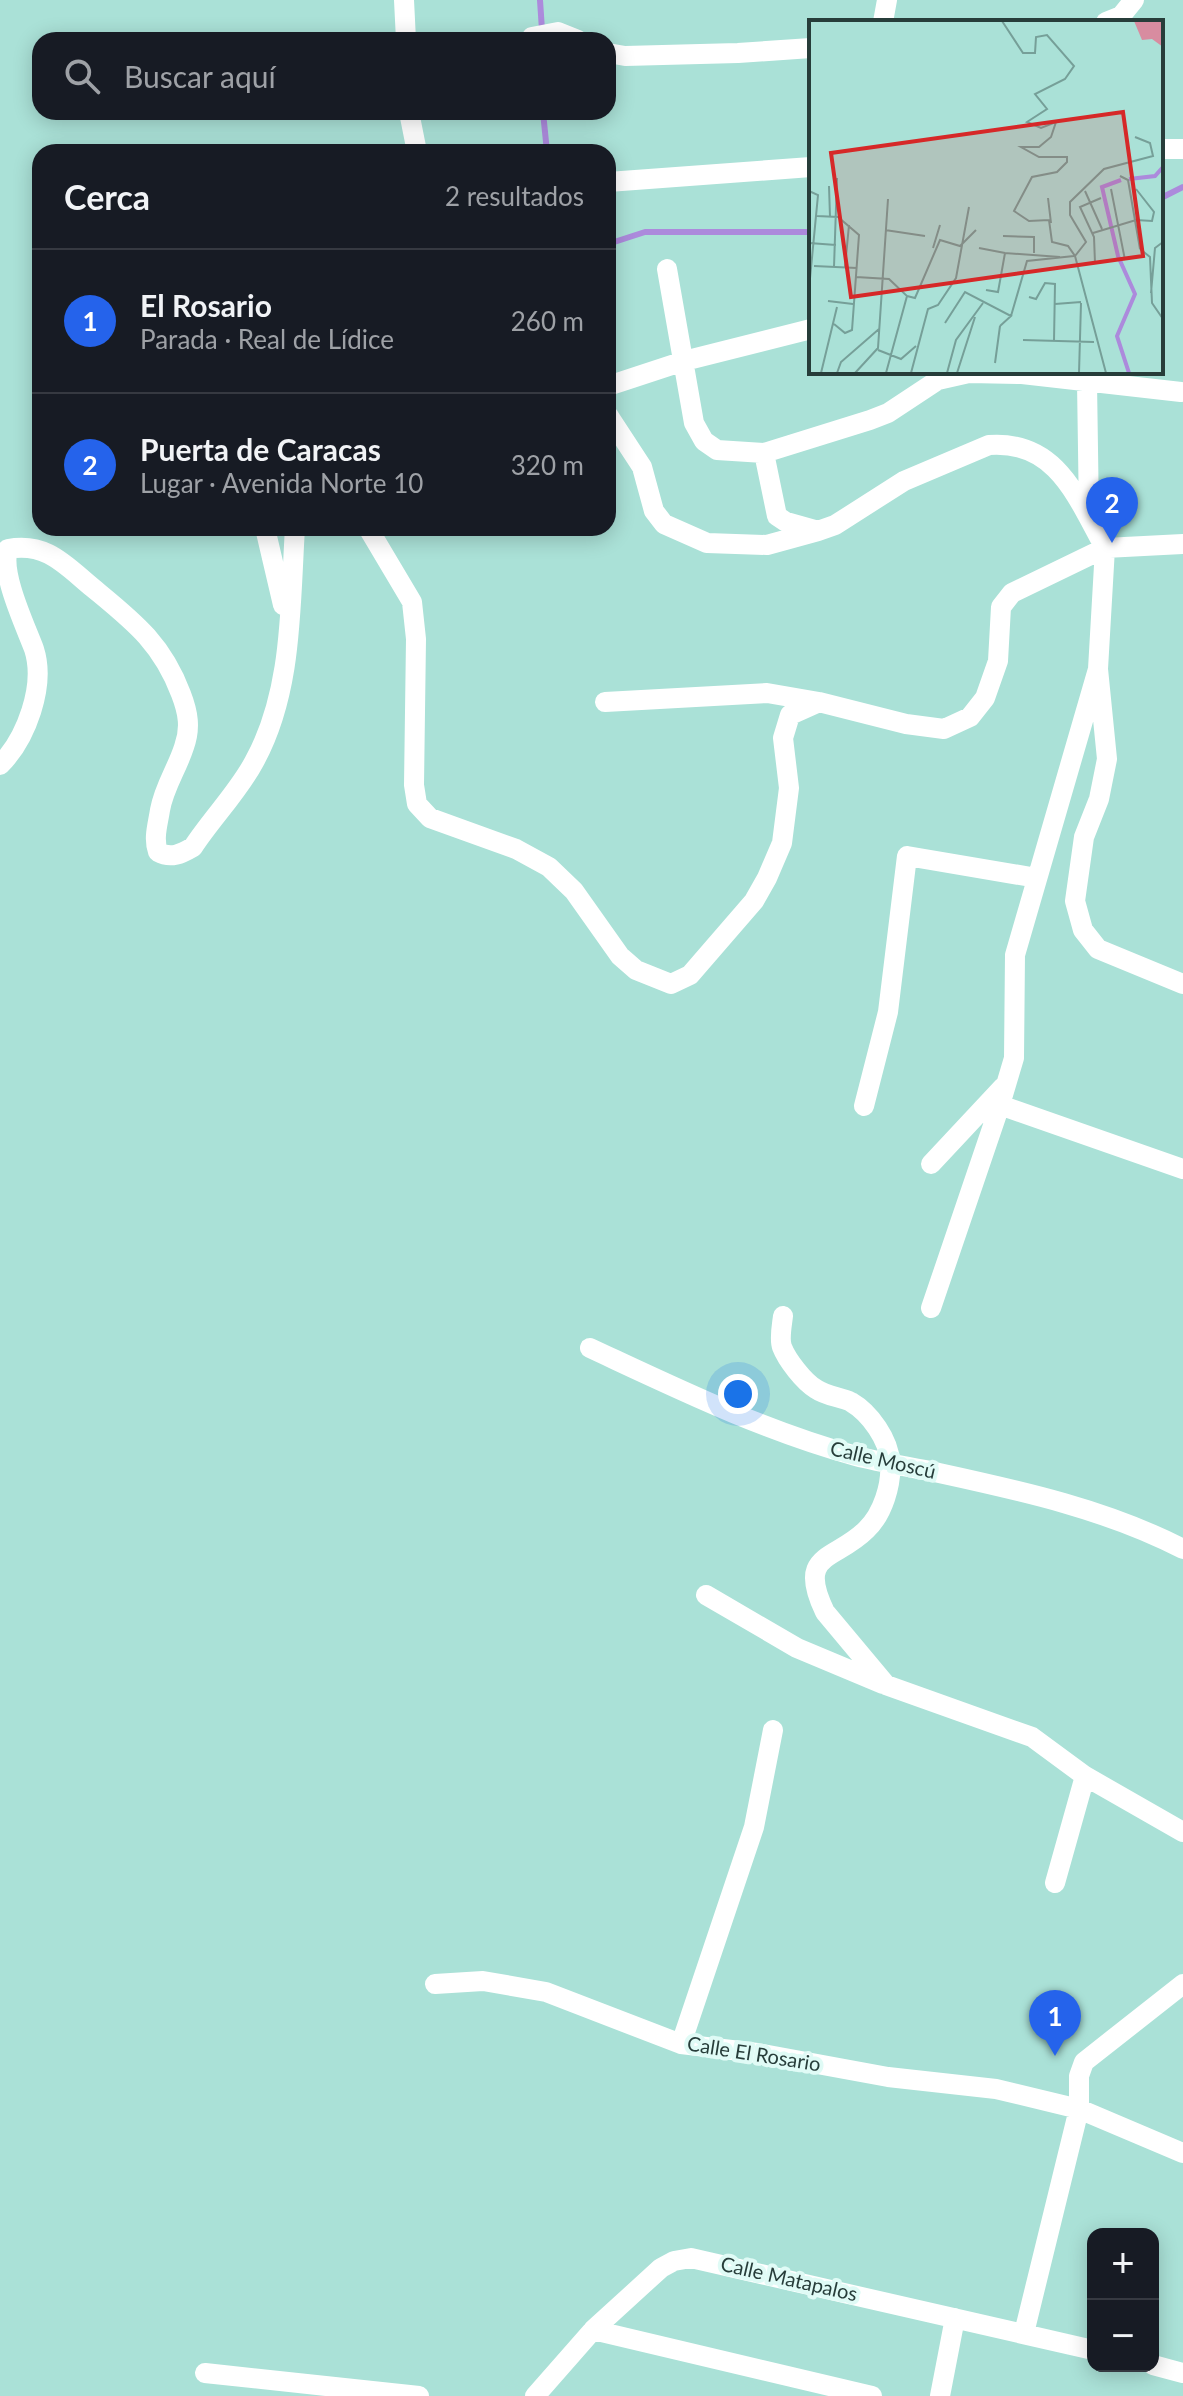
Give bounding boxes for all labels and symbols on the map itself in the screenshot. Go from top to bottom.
inset map [809,20,1163,374]
pin: 2 [1086,477,1138,543]
your location [718,1374,758,1414]
street label: Calle Moscú [828,1435,938,1483]
pin: 1 [1029,1990,1081,2056]
street label: Calle El Rosario [686,2031,823,2075]
street label: Calle Matapalos [719,2251,860,2305]

